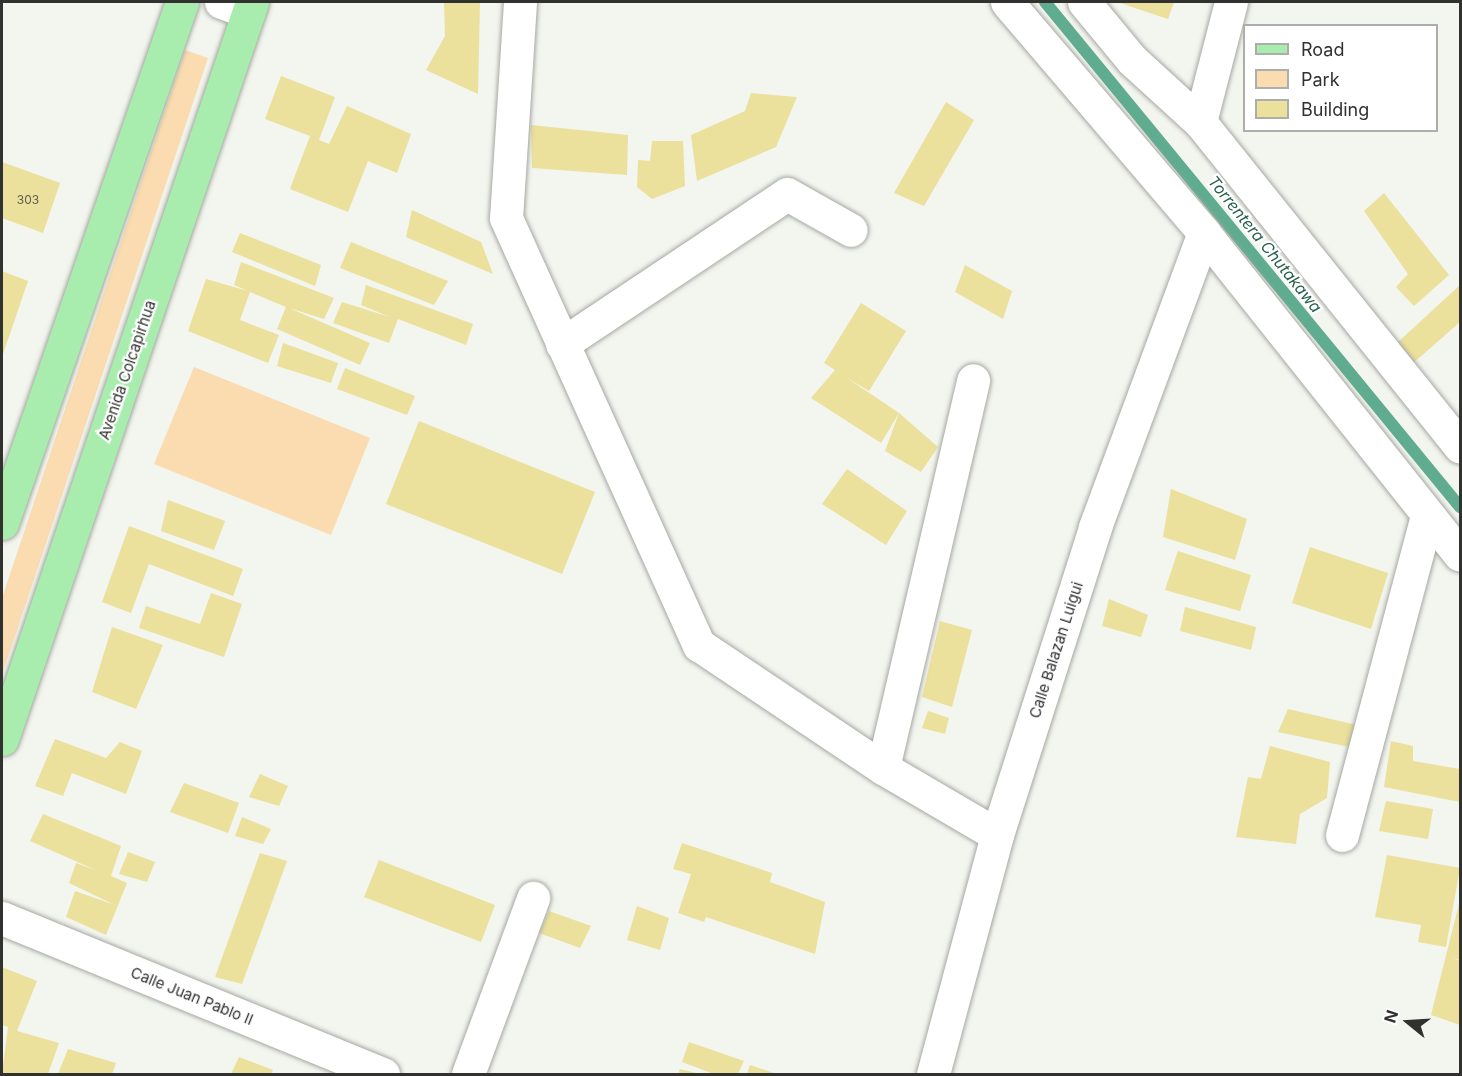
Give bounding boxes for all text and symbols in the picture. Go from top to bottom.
legend [1243,24,1438,132]
text: Road [1301,39,1344,60]
text: Park [1301,69,1340,90]
text: Building [1301,99,1369,120]
water label: Torrentera Chutakawa [1204,172,1326,316]
house number: 303 [17,193,39,207]
street label: Avenida Colcapirhua [95,298,159,442]
street label: Calle Balazan Luigui [1025,580,1087,720]
street label: Calle Juan Pablo II [128,963,256,1029]
north arrow [1378,992,1438,1052]
text: N [1379,1008,1402,1025]

